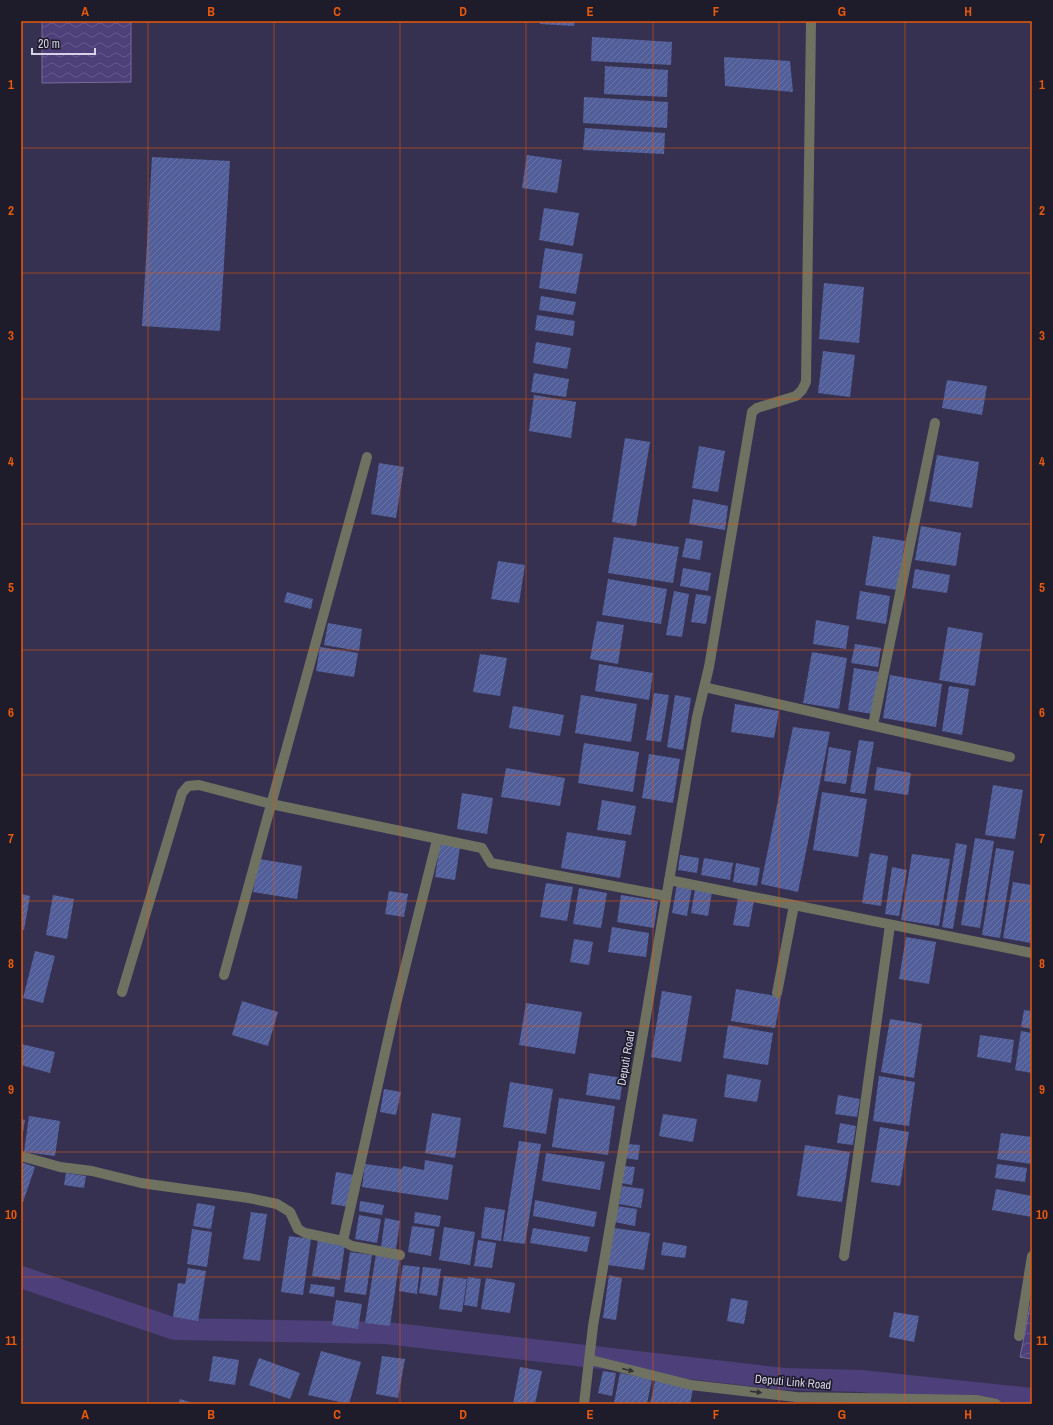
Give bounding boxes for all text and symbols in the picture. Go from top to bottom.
text: A [81,3,89,20]
text: B [207,3,215,20]
text: C [333,3,341,20]
text: D [459,3,467,20]
text: E [586,3,594,20]
text: F [713,3,720,20]
text: G [838,3,846,20]
text: H [964,3,972,20]
scale bar [32,30,95,56]
text: 20 m [38,36,60,52]
text: 1 [8,76,14,93]
text: 1 [1039,76,1045,93]
text: 2 [8,202,14,219]
text: 2 [1039,202,1045,219]
text: 3 [8,327,14,344]
text: 3 [1039,327,1045,344]
text: 4 [8,453,14,470]
text: 4 [1039,453,1045,470]
text: 5 [8,579,14,596]
text: 5 [1039,579,1045,596]
text: 6 [8,704,14,721]
text: 6 [1039,704,1045,721]
text: 7 [8,830,14,847]
text: 7 [1039,830,1045,847]
text: 8 [8,955,14,972]
text: 8 [1039,955,1045,972]
street label: Deputi Road [613,1029,639,1087]
text: 9 [8,1081,14,1098]
text: 9 [1039,1081,1045,1098]
text: 10 [5,1206,17,1223]
text: 10 [1036,1206,1048,1223]
text: 11 [5,1332,17,1349]
text: 11 [1036,1332,1048,1349]
one-way arrow [622,1367,635,1373]
street label: Deputi Link Road [754,1371,832,1393]
one-way arrow [750,1389,762,1395]
text: A [81,1406,89,1423]
text: B [207,1406,215,1423]
text: C [333,1406,341,1423]
text: D [459,1406,467,1423]
text: E [586,1406,594,1423]
text: F [713,1406,720,1423]
text: G [838,1406,846,1423]
text: H [964,1406,972,1423]

